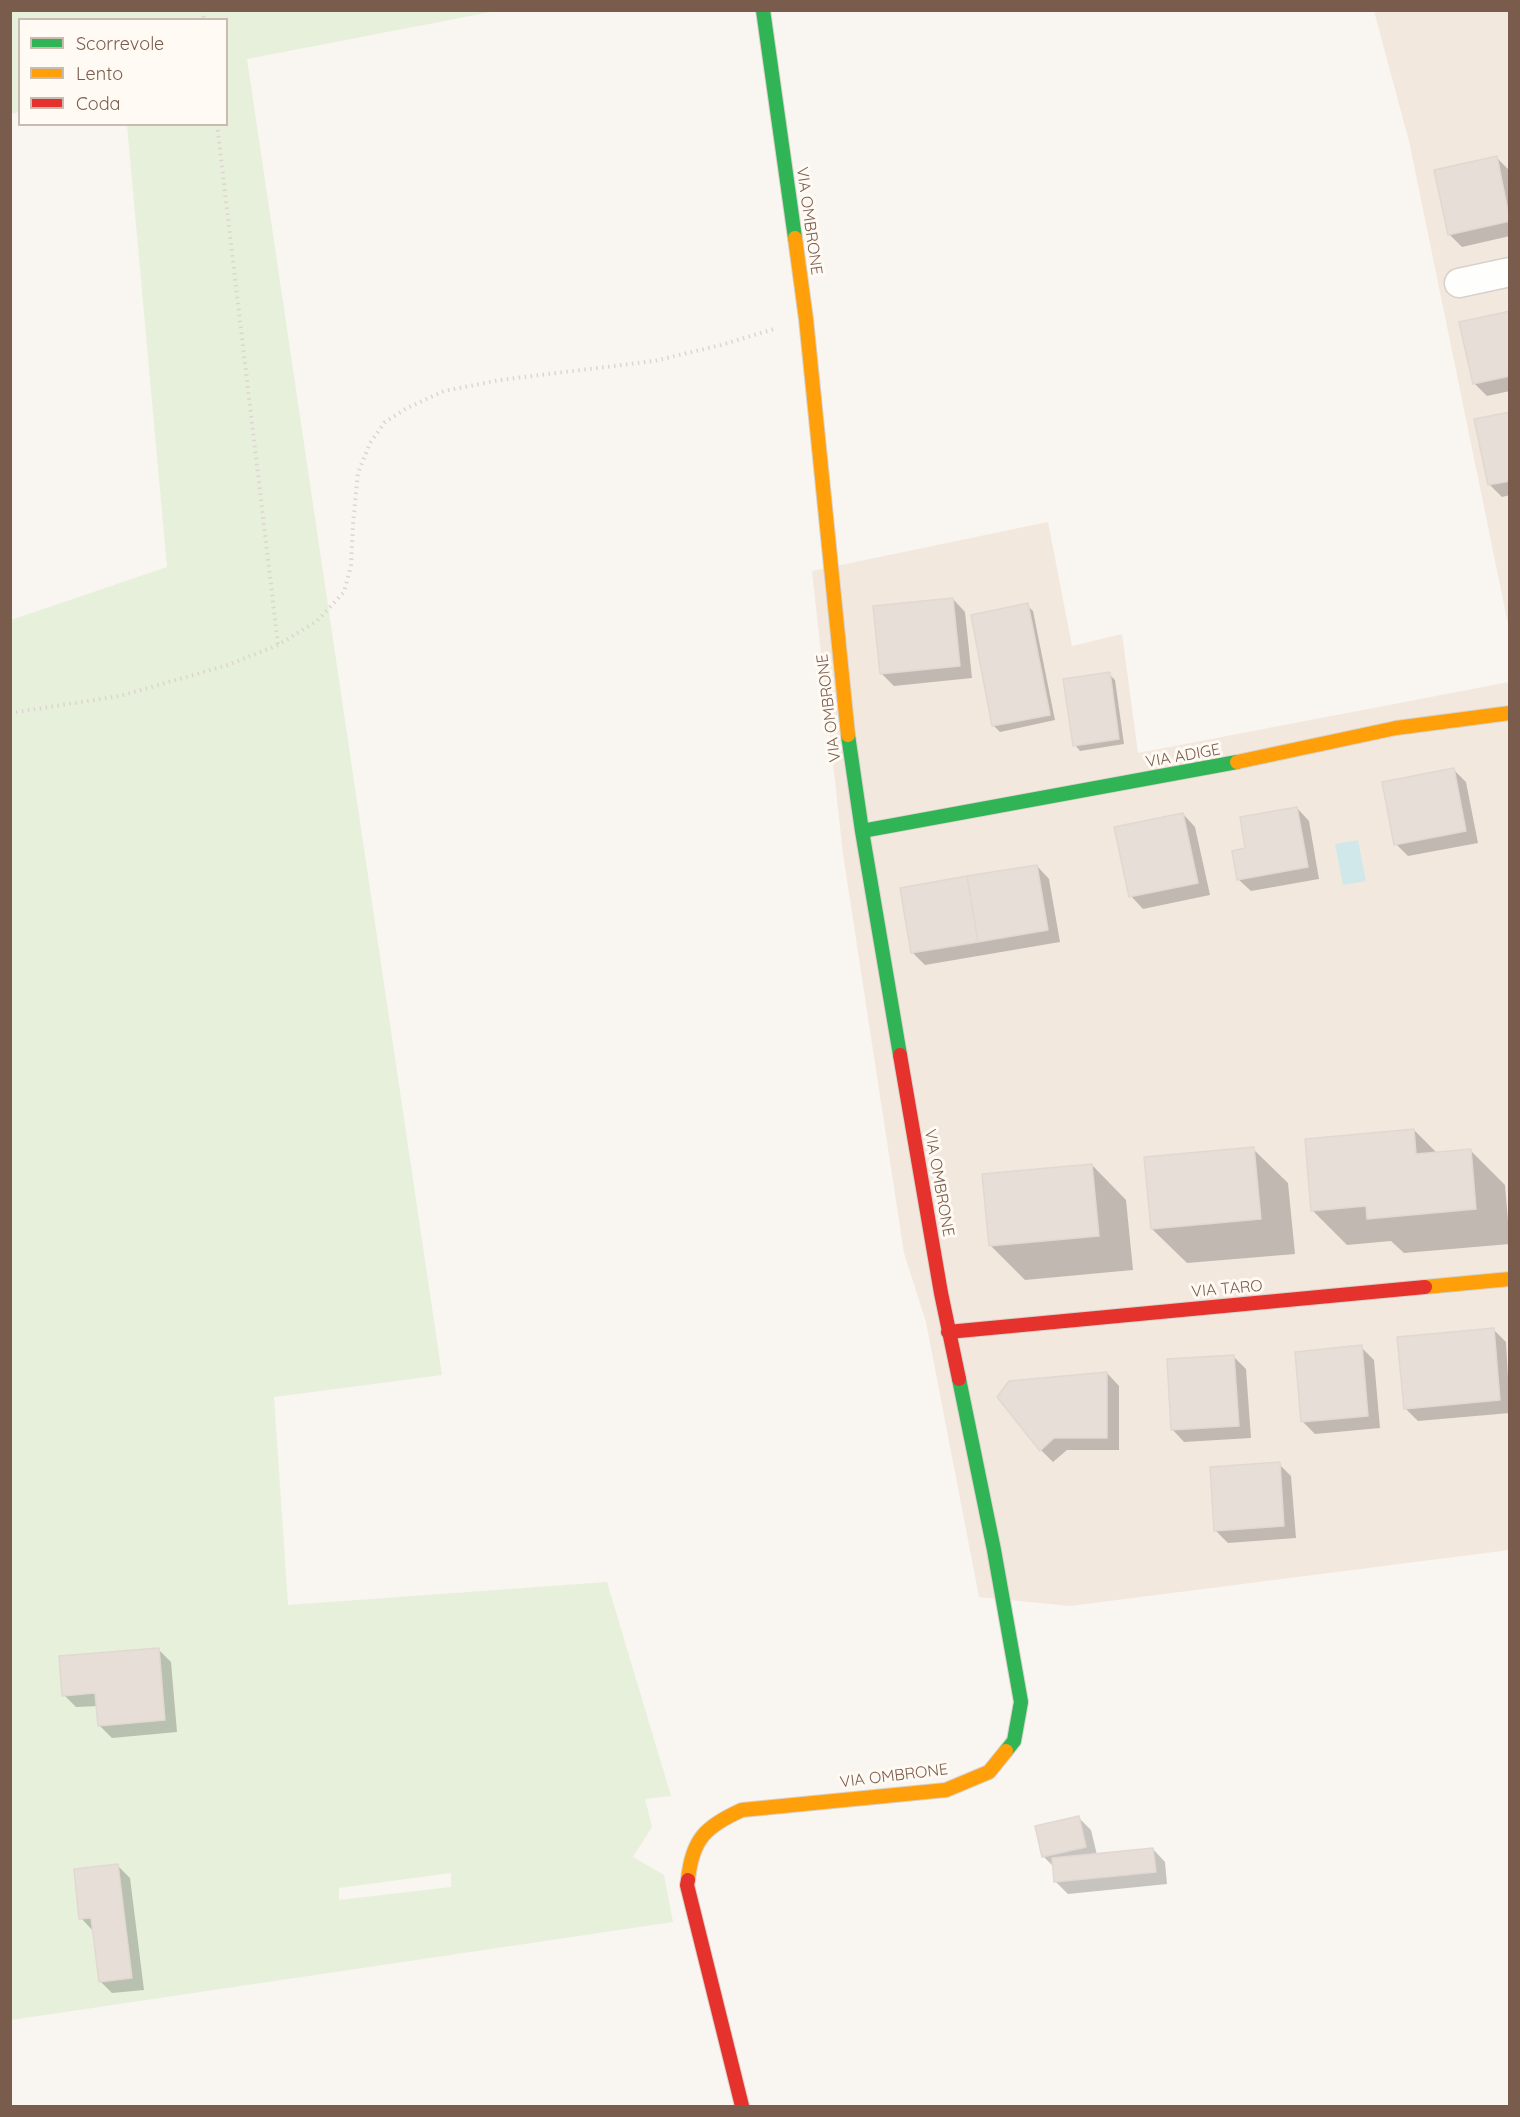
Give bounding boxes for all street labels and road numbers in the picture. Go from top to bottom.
street label: VIA OMBRONE [792,166,826,276]
street label: VIA OMBRONE [813,653,845,763]
street label: VIA ADIGE [1144,740,1222,772]
street label: VIA OMBRONE [920,1128,958,1238]
street label: VIA TARO [1191,1276,1263,1302]
street label: VIA OMBRONE [839,1760,949,1792]

